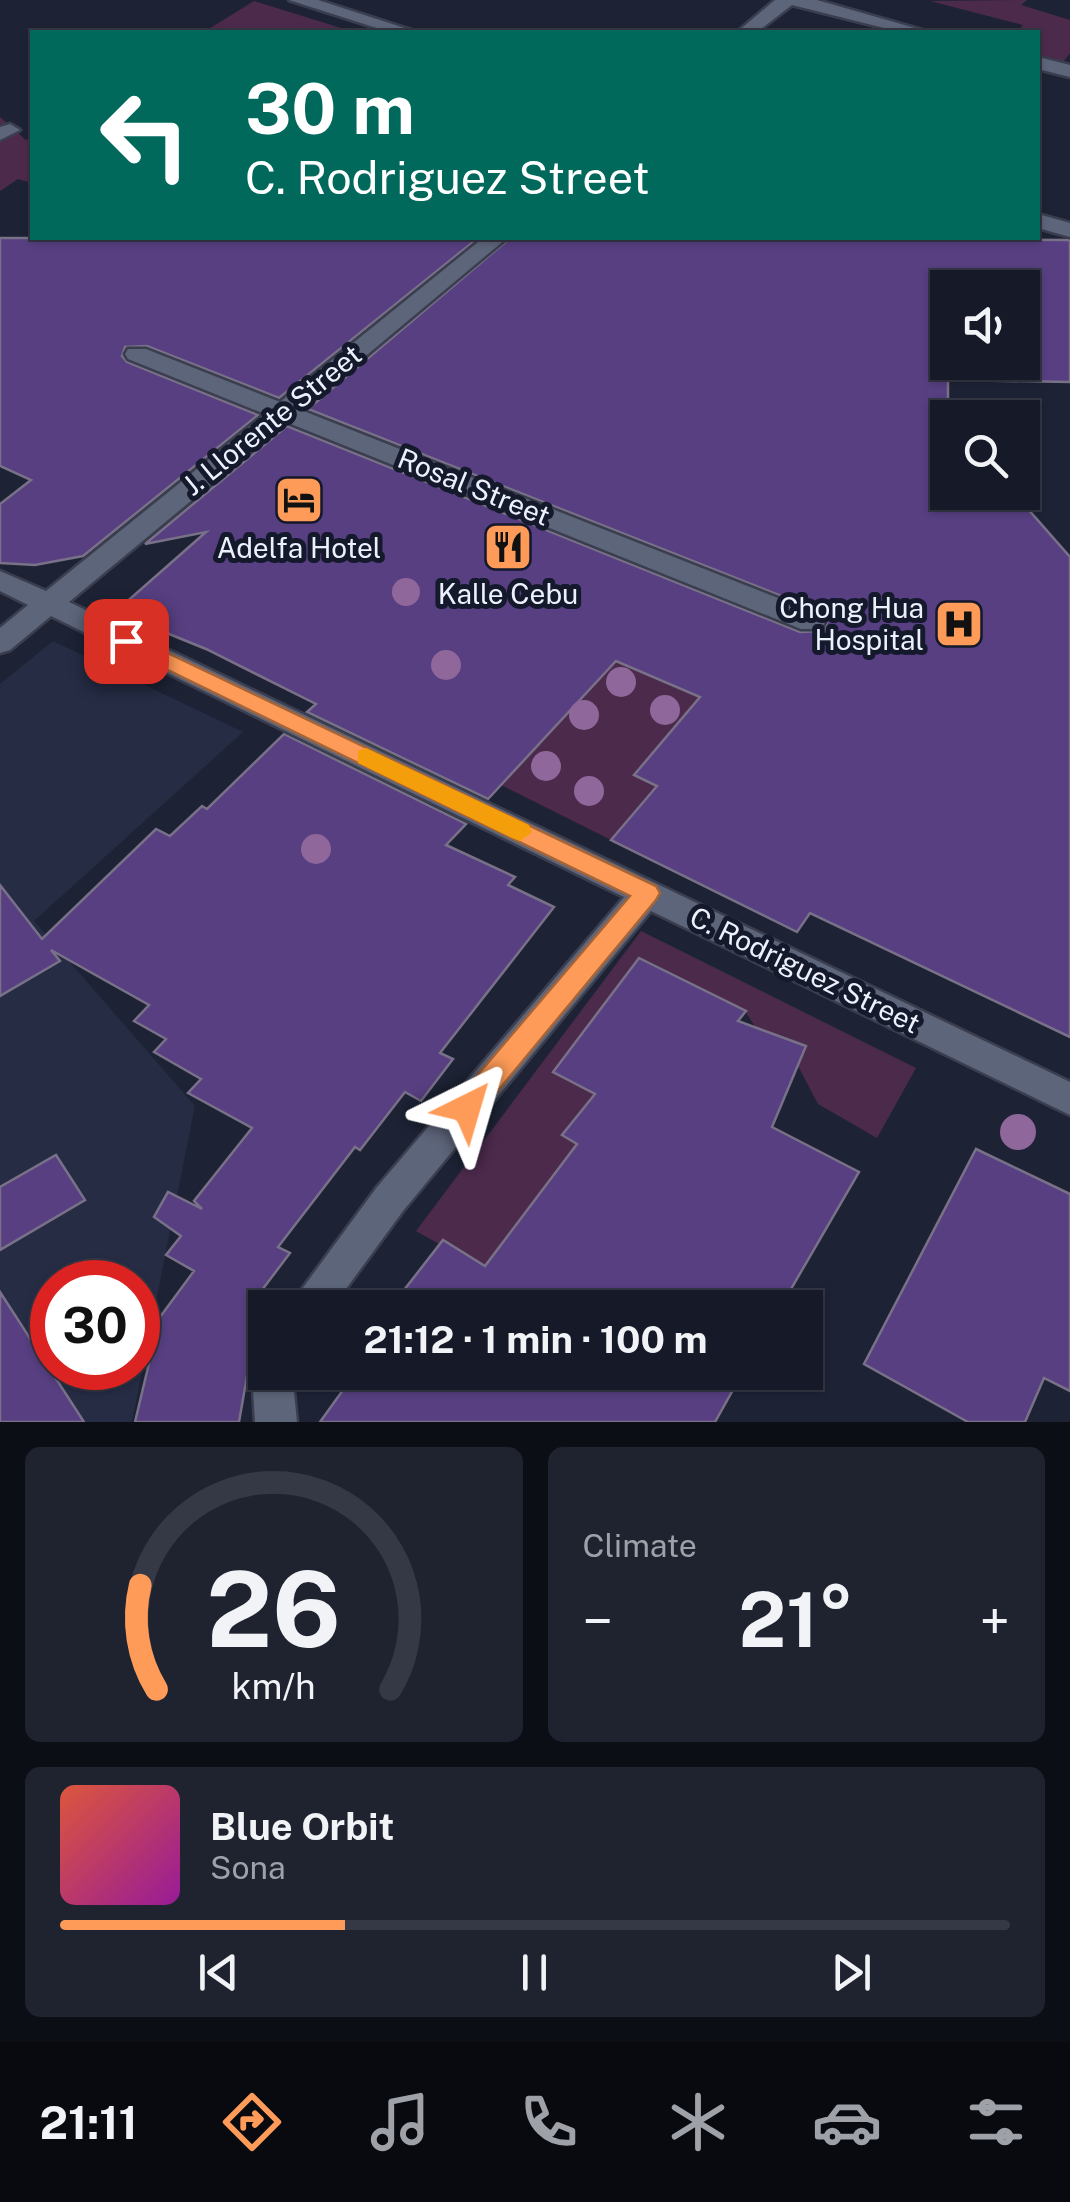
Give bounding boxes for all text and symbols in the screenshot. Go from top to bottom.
text: 30 m [245,67,415,150]
icon: left [80,70,210,200]
text: C. Rodriguez Street [245,151,650,204]
map controls [930,270,1040,510]
button: sound [930,270,1040,380]
street label: J. Llorente Street [176,338,368,502]
button: search [930,400,1040,510]
street label: Rosal Street [393,441,555,532]
hotel icon: Adelfa Hotel [273,474,325,526]
restaurant icon: Kalle Cebu [482,521,534,573]
place label: Adelfa Hotel [217,531,381,564]
place label: Kalle Cebu [438,577,578,610]
place label: Chong Hua Hospital [779,591,924,656]
hospital icon: Chong Hua Hospital [933,598,985,650]
pin [84,599,169,684]
icon: arrive [99,614,154,669]
street label: C. Rodriguez Street [685,900,926,1040]
position arrow [415,1056,519,1160]
speed limit sign: 30 [30,1260,160,1390]
text: 21:12 · 1 min · 100 m [363,1317,708,1362]
text: Climate [583,1527,697,1564]
text: 26 [206,1548,341,1670]
text: 21° [739,1576,854,1664]
text: − [583,1589,613,1653]
text: + [980,1589,1010,1653]
text: km/h [232,1665,316,1707]
text: Blue Orbit [210,1804,394,1849]
text: Sona [210,1849,286,1886]
icon: previous [191,1945,246,2000]
icon: pause [507,1945,562,2000]
icon: next [824,1945,879,2000]
icon: directions [217,2087,287,2157]
icon: music [365,2087,435,2157]
icon: phone [514,2087,584,2157]
icon: climate [663,2087,733,2157]
icon: car [812,2087,882,2157]
icon: filters [961,2087,1031,2157]
text: 21:11 [39,2096,138,2149]

